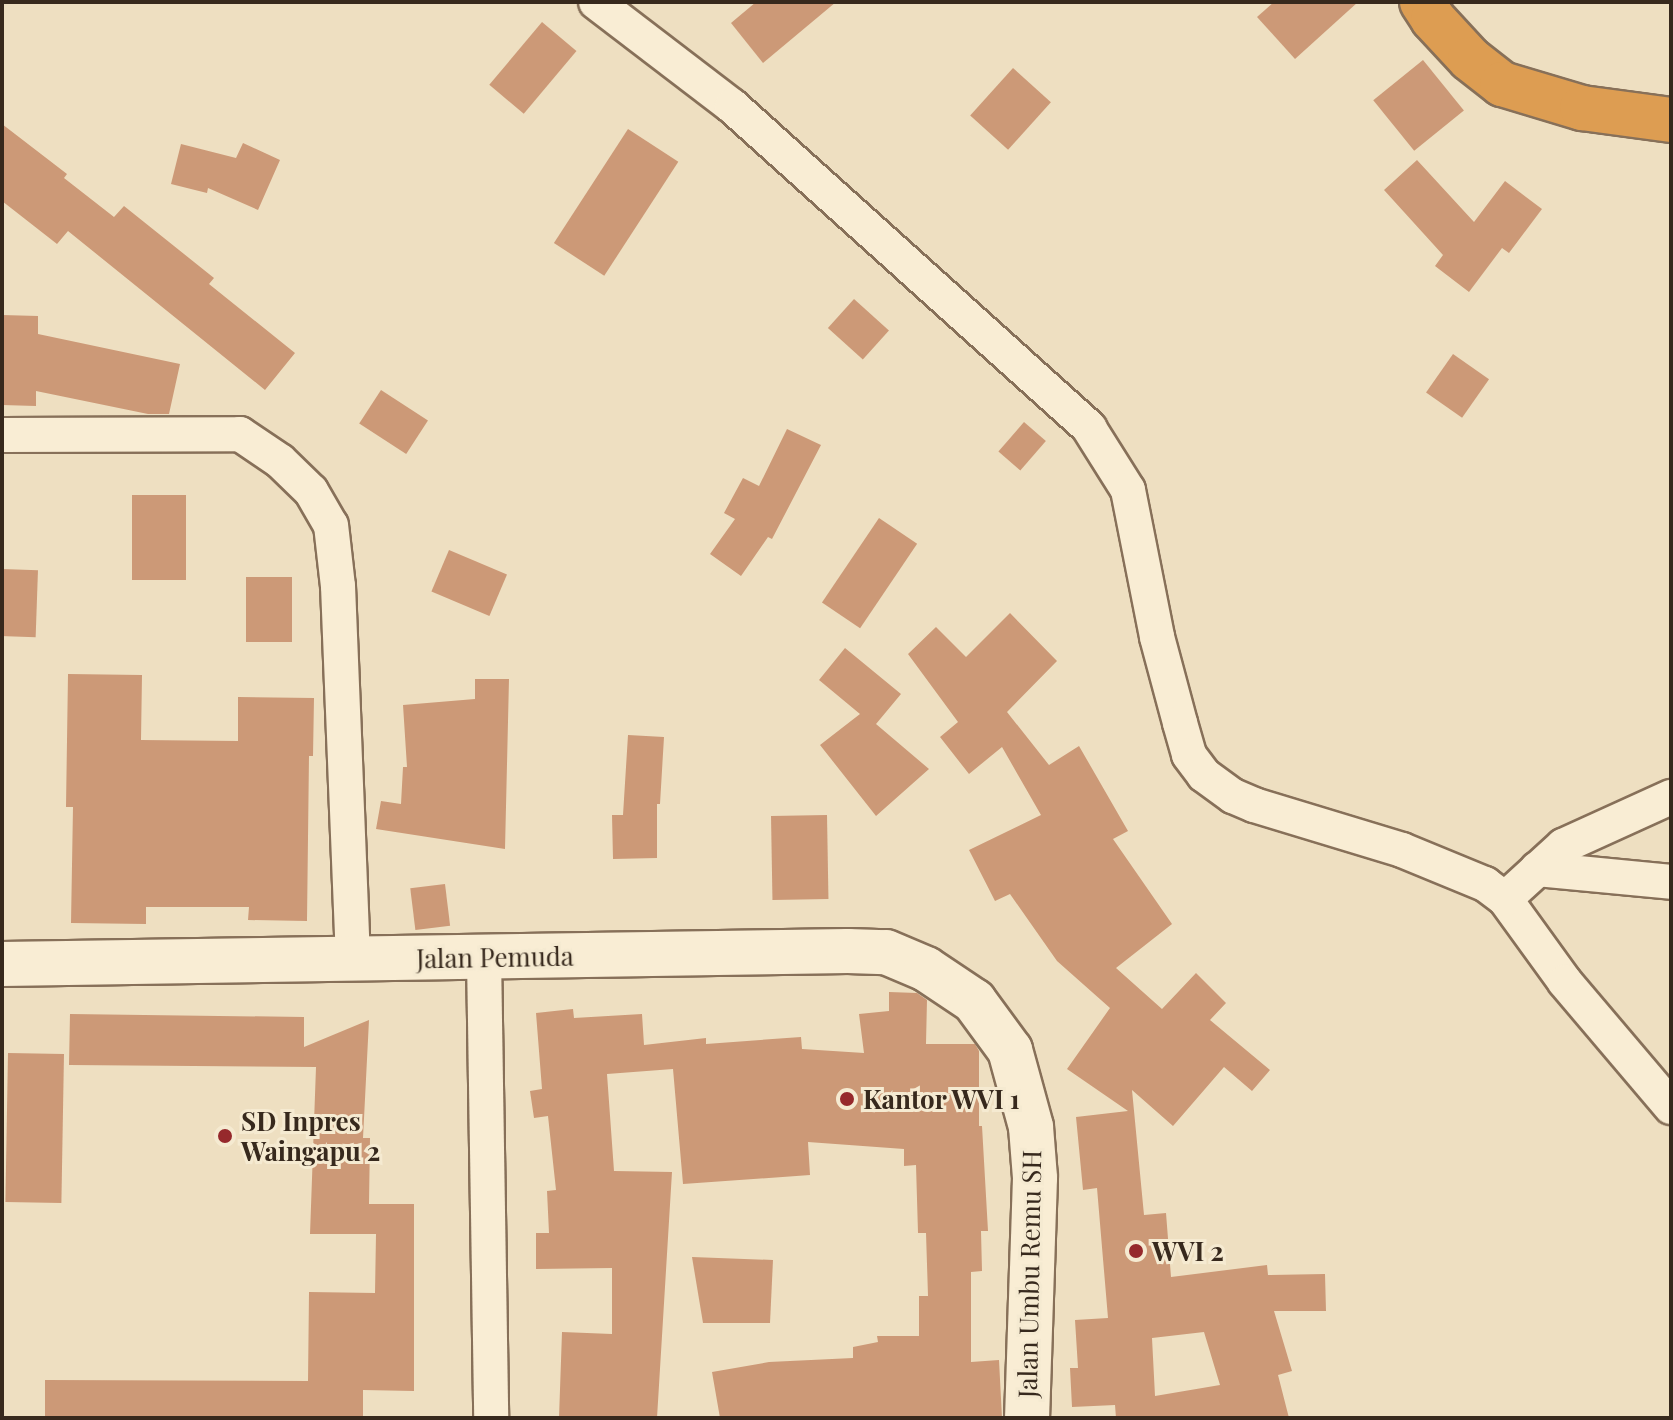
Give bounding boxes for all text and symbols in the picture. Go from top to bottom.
street label: Jalan Pemuda [416,940,574,974]
place label: Kantor WVI 1 [863,1083,1021,1115]
marker: Kantor WVI 1 [838,1090,856,1108]
place label: SD Inpres Waingapu 2 [241,1105,380,1166]
marker: SD Inpres Waingapu 2 [216,1127,234,1145]
street label: Jalan Umbu Remu SH [1011,1150,1047,1398]
place label: WVI 2 [1152,1235,1224,1267]
marker: WVI 2 [1127,1242,1145,1260]

